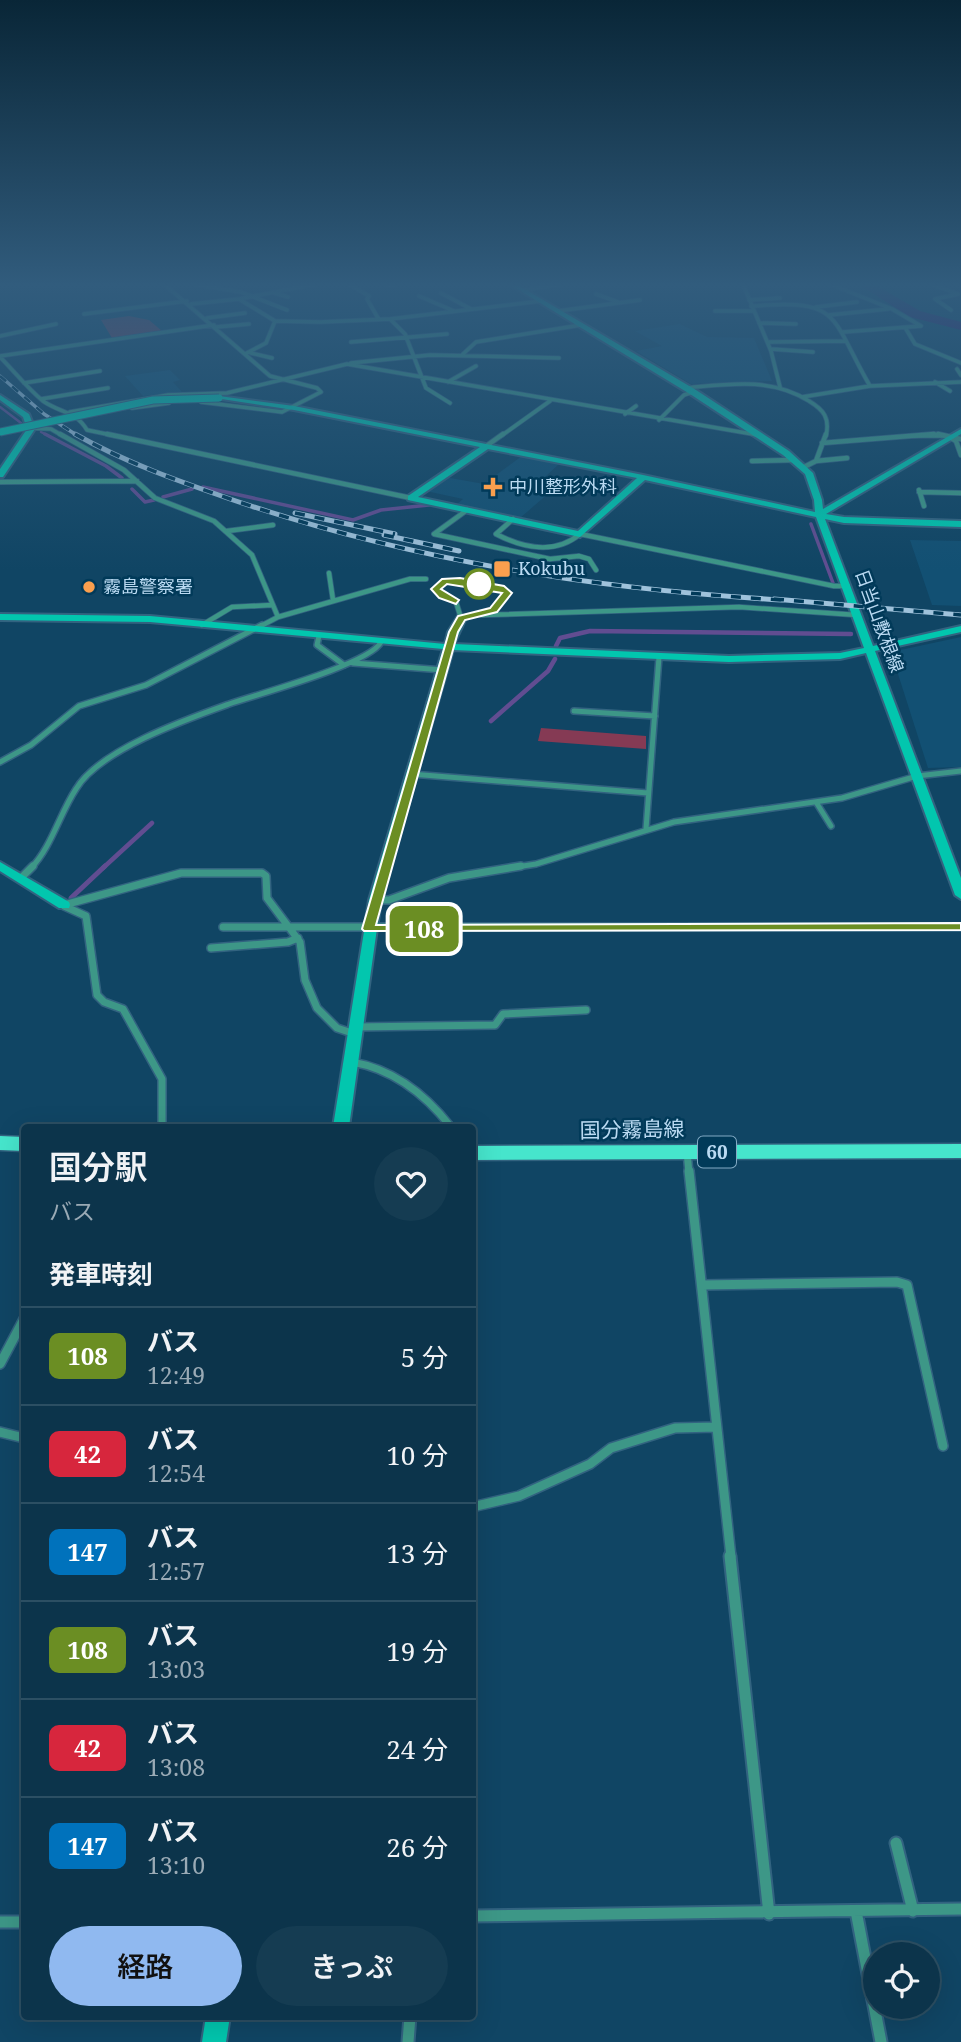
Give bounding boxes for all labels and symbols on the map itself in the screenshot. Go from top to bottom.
place label: 中川整形外科 [509,474,617,498]
marker: 中川整形外科 [483,477,503,497]
place label: Kokubu [518,556,586,580]
marker: Kokubu [492,559,512,579]
street label: 日当山敷根線 [850,566,910,676]
unlabelled marker [464,569,494,599]
place label: 霧島警察署 [103,574,193,598]
marker: 霧島警察署 [81,579,97,595]
line badge: 108 [384,906,464,952]
street label: 国分霧島線 [579,1114,685,1144]
road number: 60 [698,1136,736,1168]

